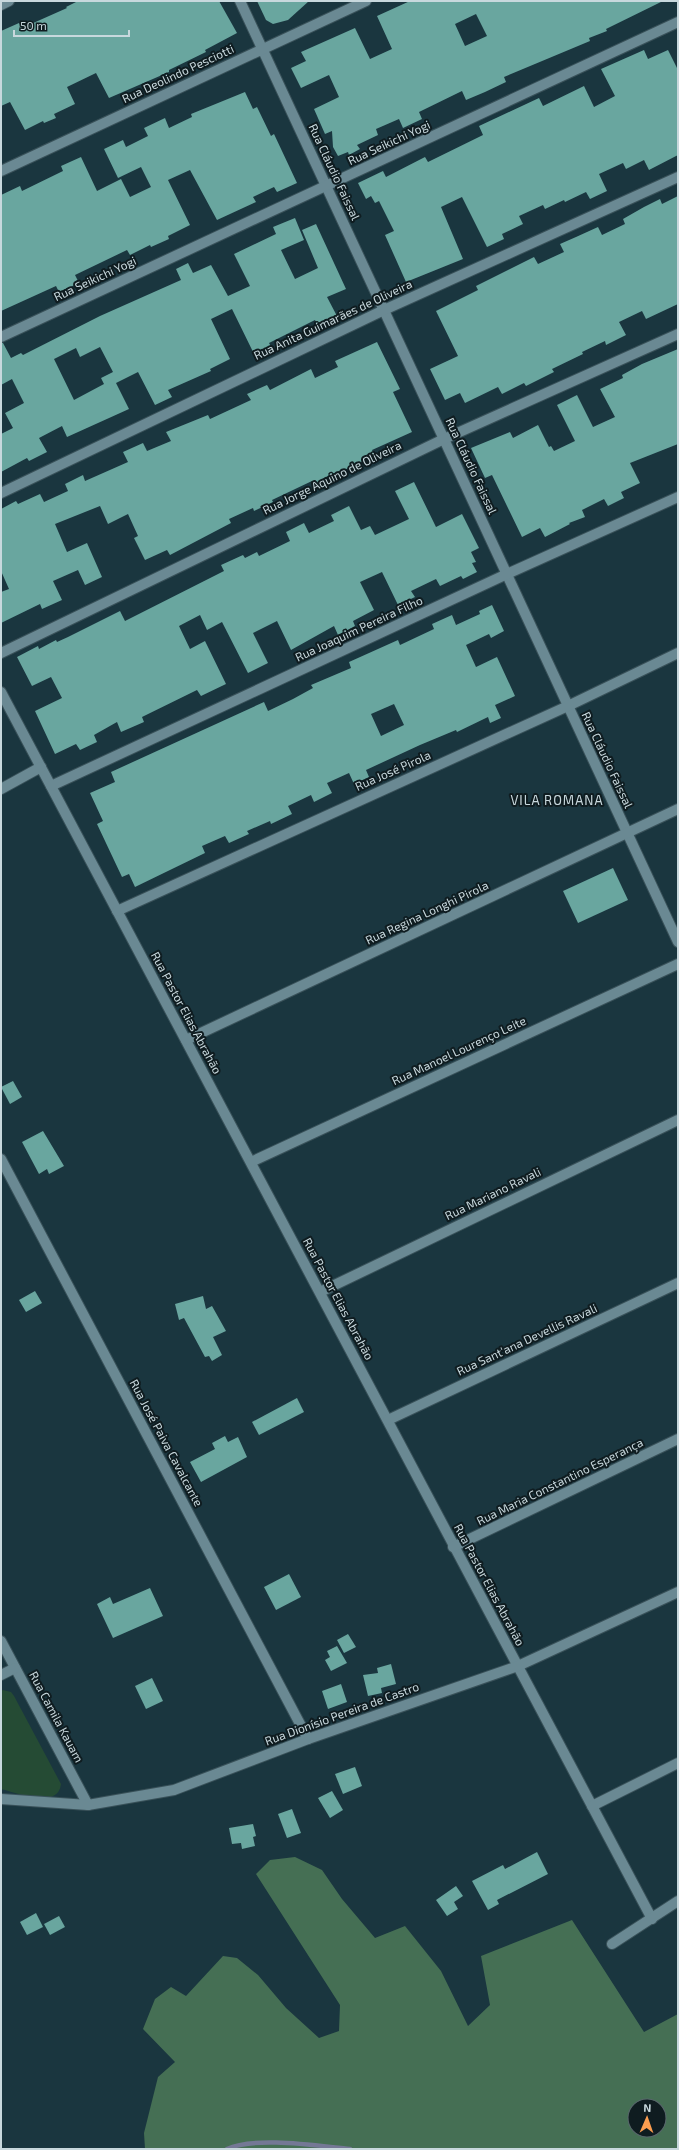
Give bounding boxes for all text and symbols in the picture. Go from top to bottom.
scale bar [14,12,129,38]
text: 50 m [20,18,47,32]
street label: Rua Deolindo Pesciotti [119,41,236,105]
street label: Rua Seikichi Yogi [345,117,432,167]
street label: Rua Cláudio Faissal [306,121,364,222]
street label: Rua Seikichi Yogi [51,253,138,303]
street label: Rua Anita Guimarães de Oliveira [251,276,414,362]
street label: Rua Cláudio Faissal [443,415,501,516]
street label: Rua Jorge Aquino de Oliveira [260,437,403,517]
street label: Rua Joaquim Pereira Filho [293,592,425,664]
street label: Rua Cláudio Faissal [579,709,637,810]
street label: Rua José Pirola [353,747,432,793]
district label: VILA ROMANA [510,792,604,808]
street label: Rua Regina Longhi Pirola [363,877,490,947]
street label: Rua Pastor Elias Abrahão [149,949,225,1076]
street label: Rua Manoel Lourenço Leite [389,1013,528,1088]
street label: Rua Mariano Ravali [442,1164,543,1222]
street label: Rua Pastor Elias Abrahão [301,1235,377,1362]
street label: Rua Sant'ana Devellis Ravali [454,1300,599,1378]
street label: Rua José Paiva Cavalcante [127,1377,206,1508]
street label: Rua Maria Constantino Esperança [474,1435,646,1529]
street label: Rua Pastor Elias Abrahão [452,1521,528,1648]
street label: Rua Camila Kauam [27,1669,87,1764]
street label: Rua Dionísio Pereira de Castro [263,1679,421,1748]
north arrow [627,2098,667,2138]
text: N [643,2101,652,2114]

